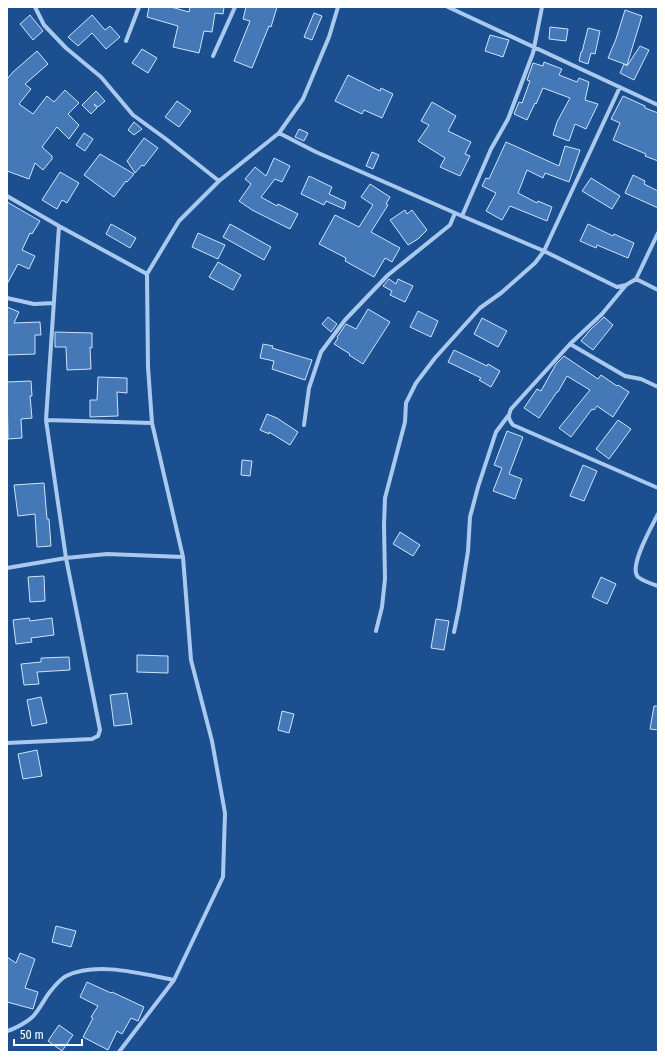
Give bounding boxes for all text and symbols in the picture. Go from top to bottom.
scale bar [14,1021,82,1047]
text: 50 m [20,1028,44,1042]

